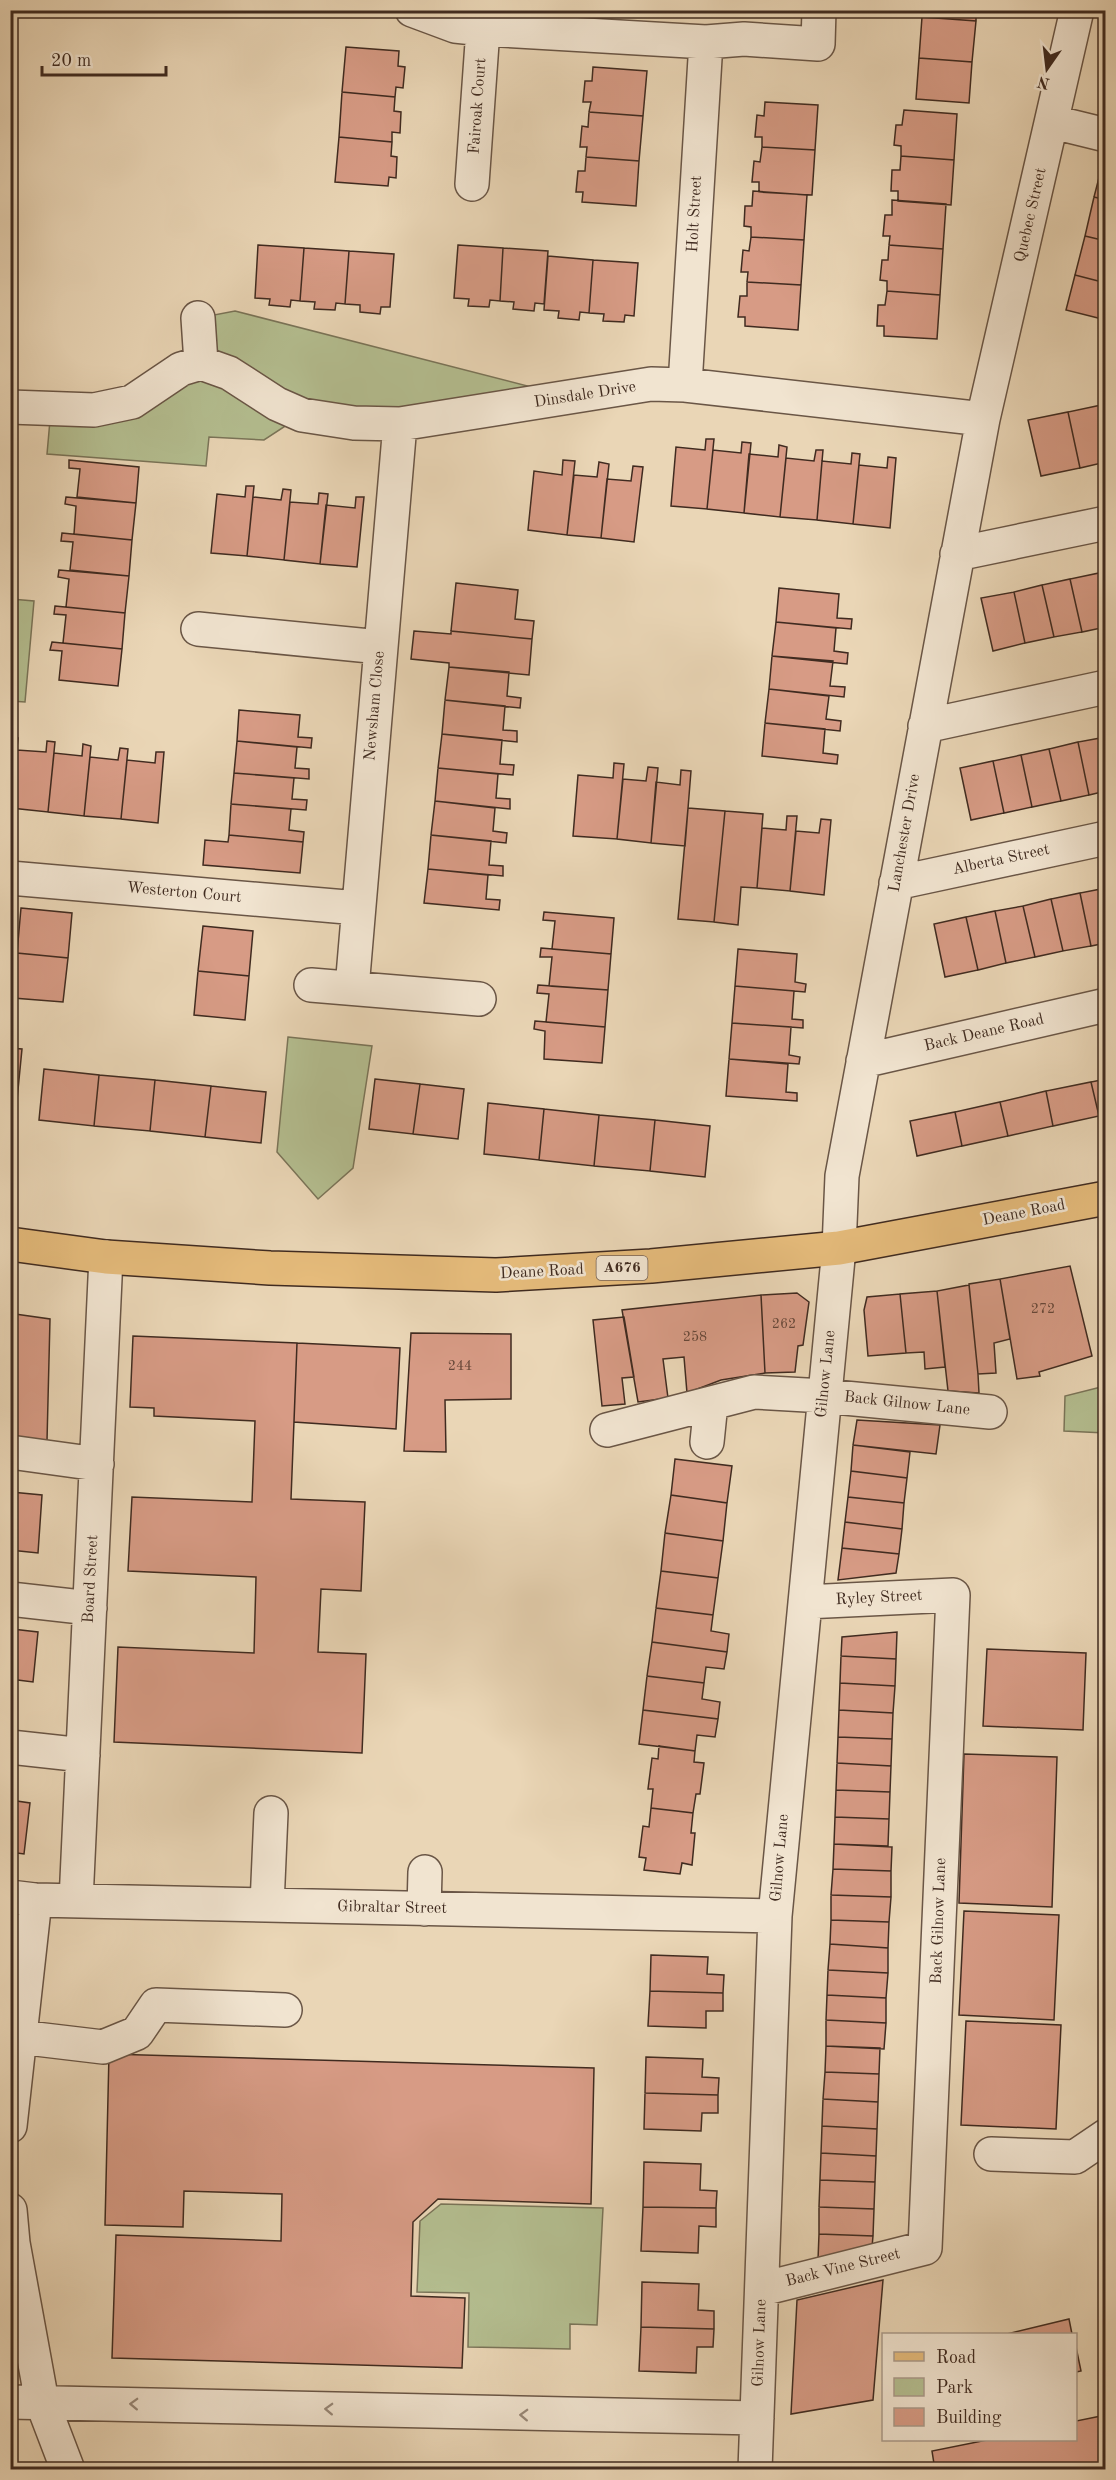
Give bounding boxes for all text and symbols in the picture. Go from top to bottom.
scale bar [42,39,166,77]
north arrow [1017,39,1077,99]
text: 20 m [51,52,91,70]
street label: Fairoak Court [467,57,489,155]
text: N [1035,72,1052,91]
street label: Quebec Street [1012,166,1050,264]
street label: Holt Street [685,175,705,253]
street label: Dinsdale Drive [533,379,637,411]
street label: Newsham Close [362,650,388,762]
street label: Lanchester Drive [887,773,923,893]
street label: Alberta Street [951,842,1051,878]
street label: Westerton Court [126,880,243,906]
street label: Back Deane Road [922,1011,1046,1055]
street label: Deane Road [981,1197,1067,1229]
road number: A676 [596,1256,648,1280]
street label: Deane Road [500,1262,584,1282]
house number: 272 [1031,1302,1055,1316]
house number: 262 [772,1317,796,1331]
street label: Gilnow Lane [813,1329,839,1419]
house number: 258 [683,1330,707,1344]
house number: 244 [448,1359,472,1373]
street label: Back Gilnow Lane [843,1389,971,1419]
street label: Board Street [81,1534,101,1624]
street label: Ryley Street [835,1588,923,1608]
street label: Gilnow Lane [768,1813,792,1903]
street label: Back Gilnow Lane [929,1857,949,1985]
street label: Gibraltar Street [337,1899,447,1917]
street label: Back Vine Street [784,2246,902,2290]
street label: Gilnow Lane [750,2299,770,2387]
legend [882,2333,1077,2441]
text: Road [936,2349,976,2367]
text: Park [936,2379,973,2397]
one-way arrow [129,2398,138,2410]
one-way arrow [324,2403,333,2416]
one-way arrow [519,2408,528,2421]
text: Building [936,2409,1002,2427]

